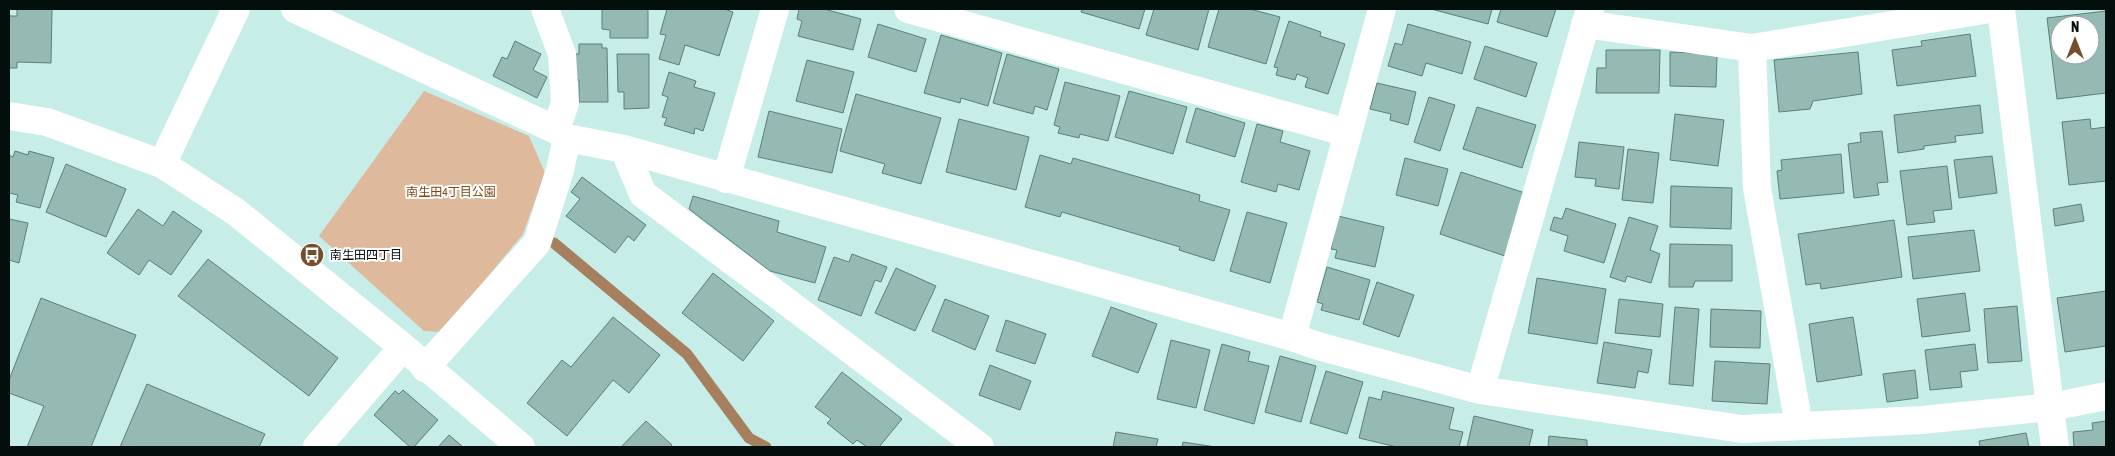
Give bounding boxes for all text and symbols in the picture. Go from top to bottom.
north arrow [2050,15,2100,65]
text: N [2071,19,2079,35]
park label: 南生田4丁目公園 [406,185,496,199]
bus stop icon: 南生田四丁目 [299,242,325,268]
place label: 南生田四丁目 [330,248,402,262]

